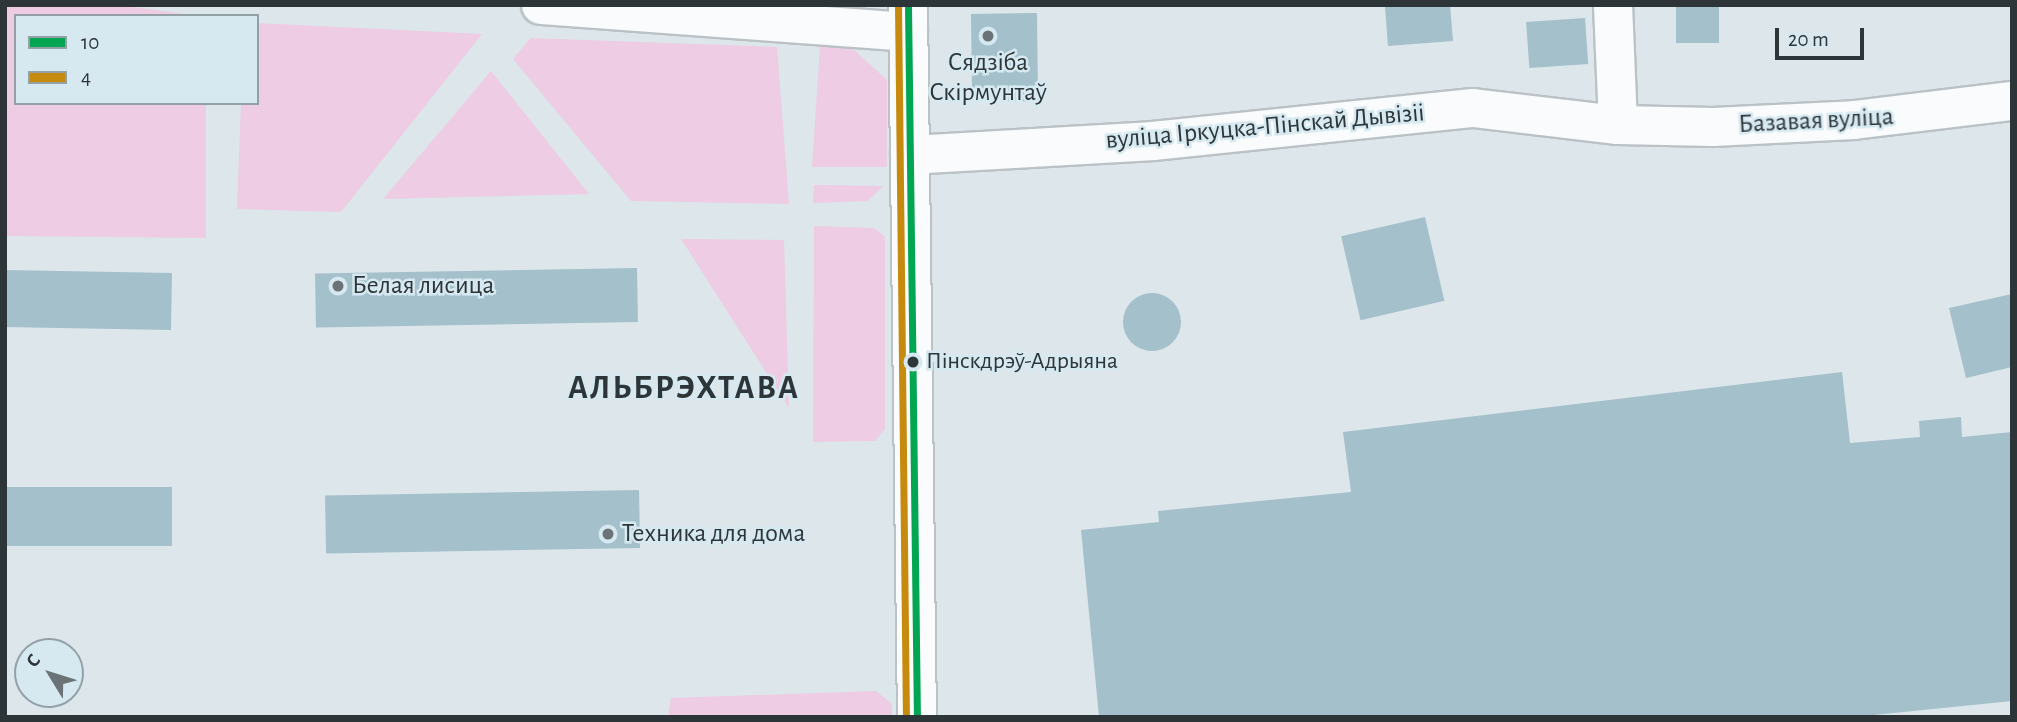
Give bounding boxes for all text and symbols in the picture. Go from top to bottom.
legend [14,14,259,105]
scale bar [1779,14,1868,58]
marker: Сядзіба Скірмунтаў [980,28,996,44]
text: 20 m [1788,29,1829,50]
text: 10 [81,32,99,53]
place label: Сядзіба Скірмунтаў [929,47,1047,108]
text: 4 [81,67,91,88]
street label: вуліца Іркуцка-Пінскай Дывізіі [1104,98,1426,156]
street label: Базавая вуліца [1738,101,1894,141]
place label: Белая лисица [352,270,494,302]
marker: Белая лисица [330,278,346,294]
place label: Пінскдрэў-Адрыяна [926,348,1118,376]
marker: Пінскдрэў-Адрыяна [906,355,920,369]
district label: АЛЬБРЭХТАВА [569,369,799,409]
place label: Техника для дома [622,518,805,550]
marker: Техника для дома [600,526,616,542]
north arrow [14,638,84,708]
text: С [23,651,44,671]

